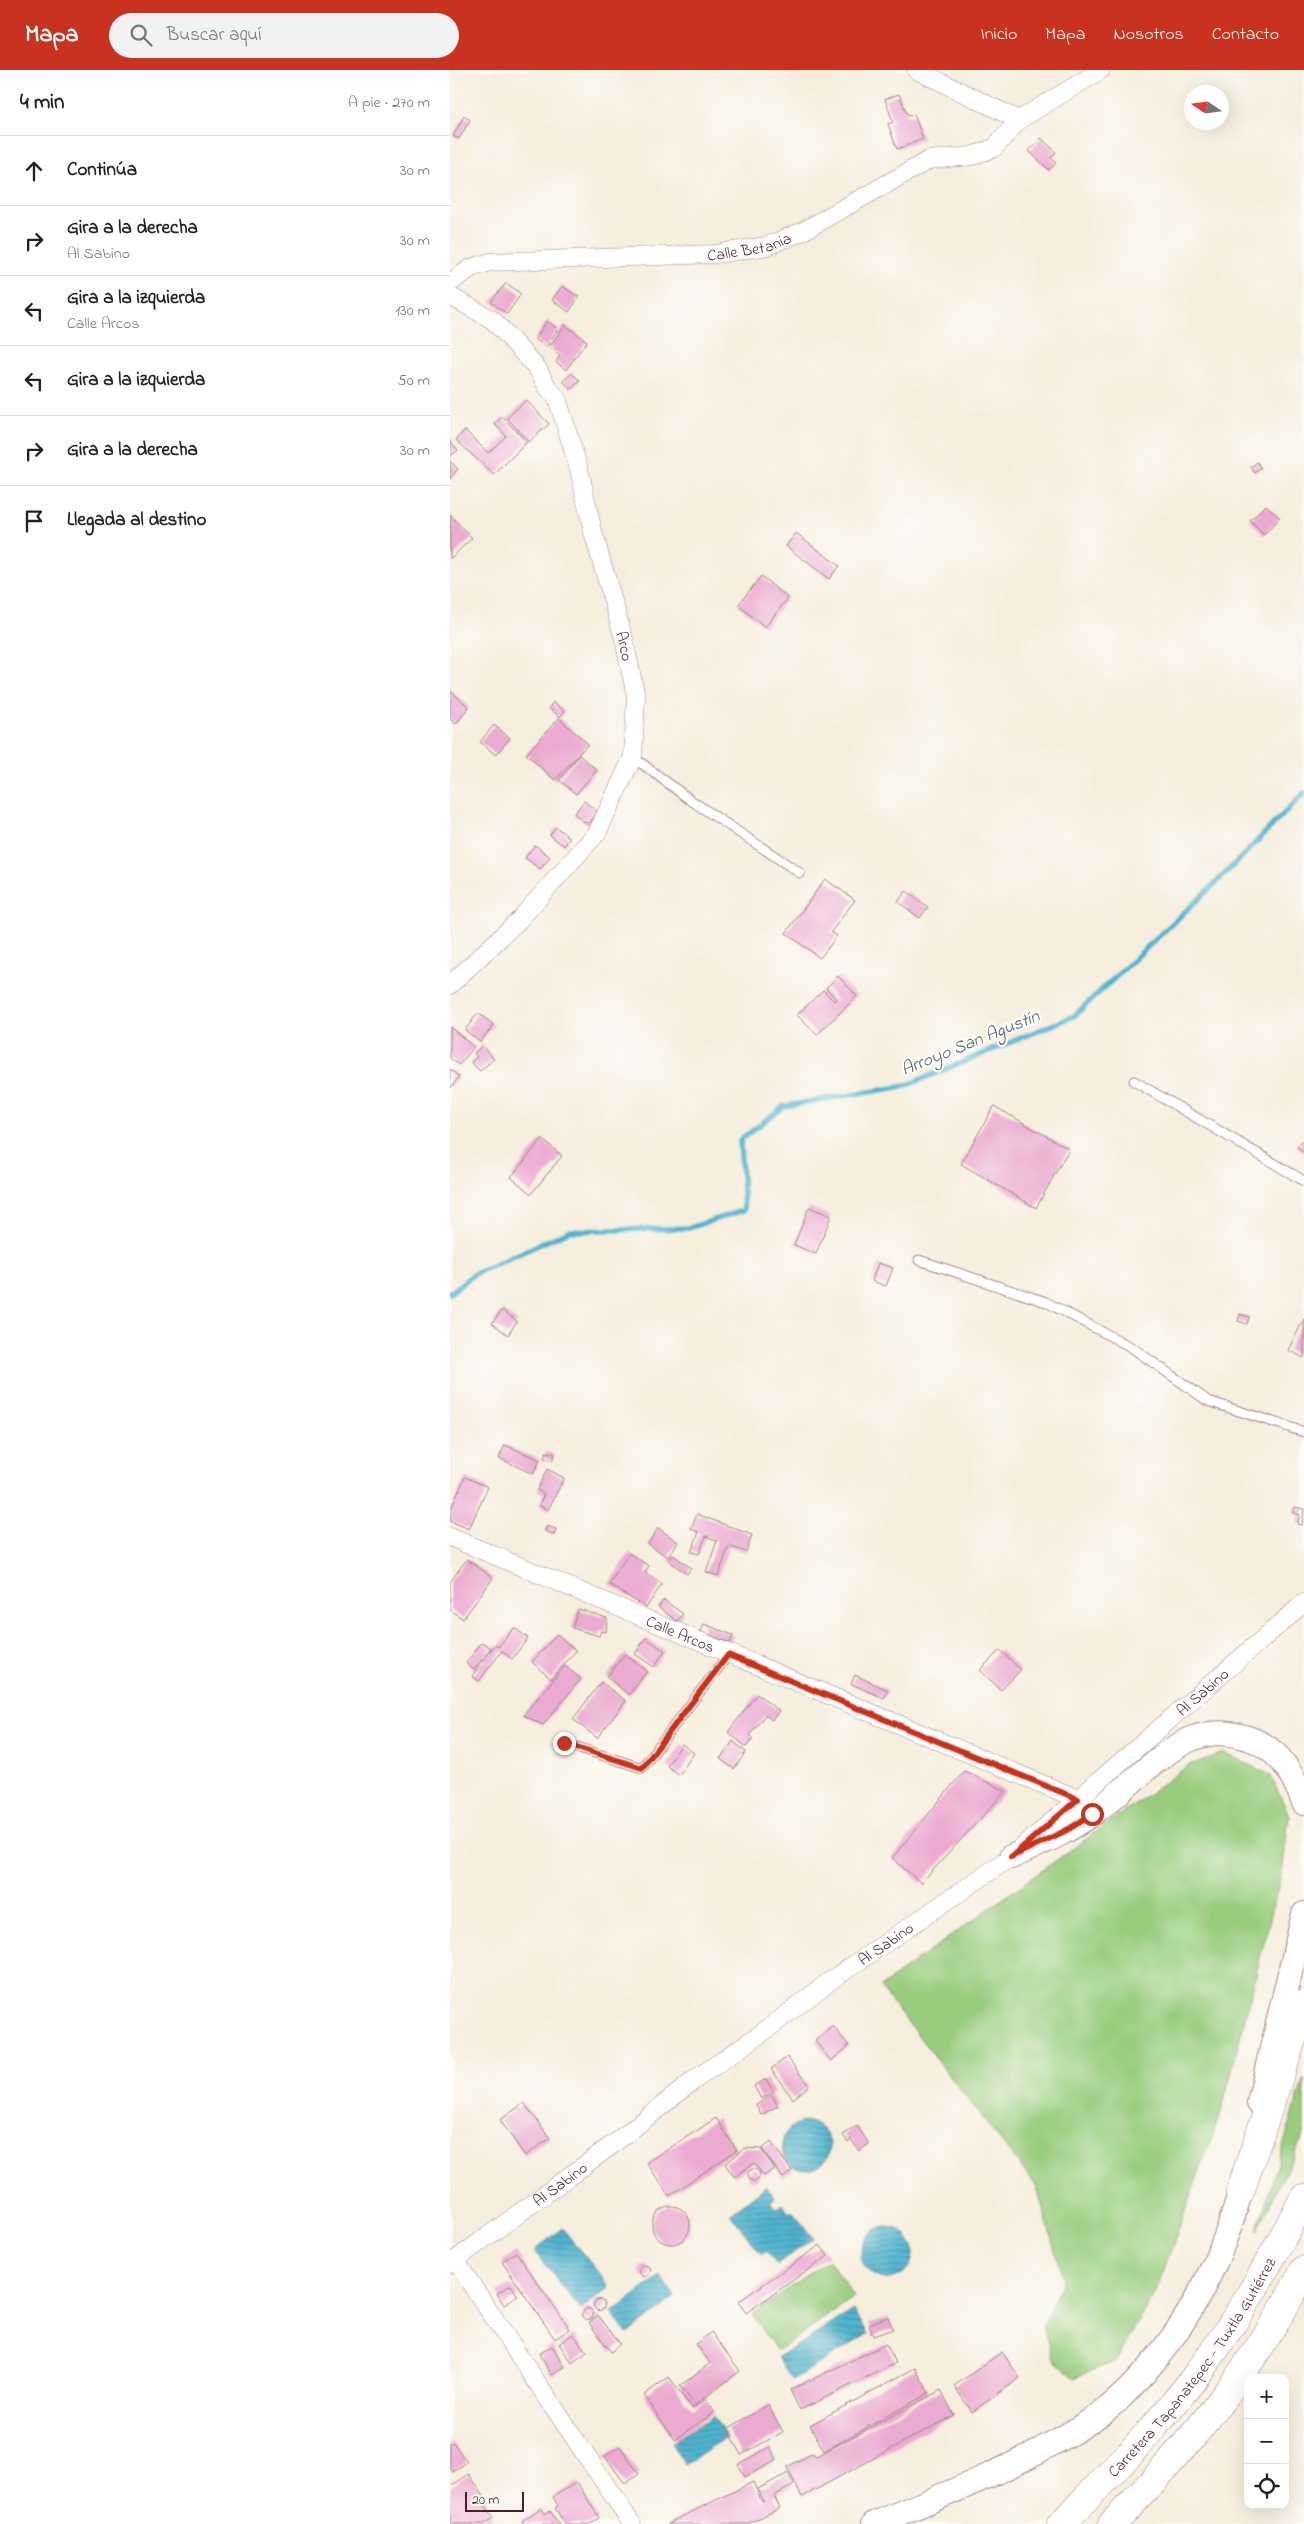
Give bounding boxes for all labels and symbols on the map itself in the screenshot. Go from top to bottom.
north arrow [1184,85,1229,130]
street label: Calle Betania [707,227,796,268]
street label: Arco [608,628,638,664]
water label: Arroyo San Agustín [898,1004,1045,1084]
street label: Calle Arcos [642,1610,718,1660]
street label: Al Sabino [1172,1663,1235,1723]
route end [553,1732,576,1755]
route start [1081,1803,1104,1826]
street label: Al Sabino [854,1917,919,1972]
street label: Al Sabino [528,2157,593,2213]
street label: Carretera Tapanatepec - Tuxtla Gutiérrez [1103,2253,1283,2484]
scale bar [465,2489,524,2512]

